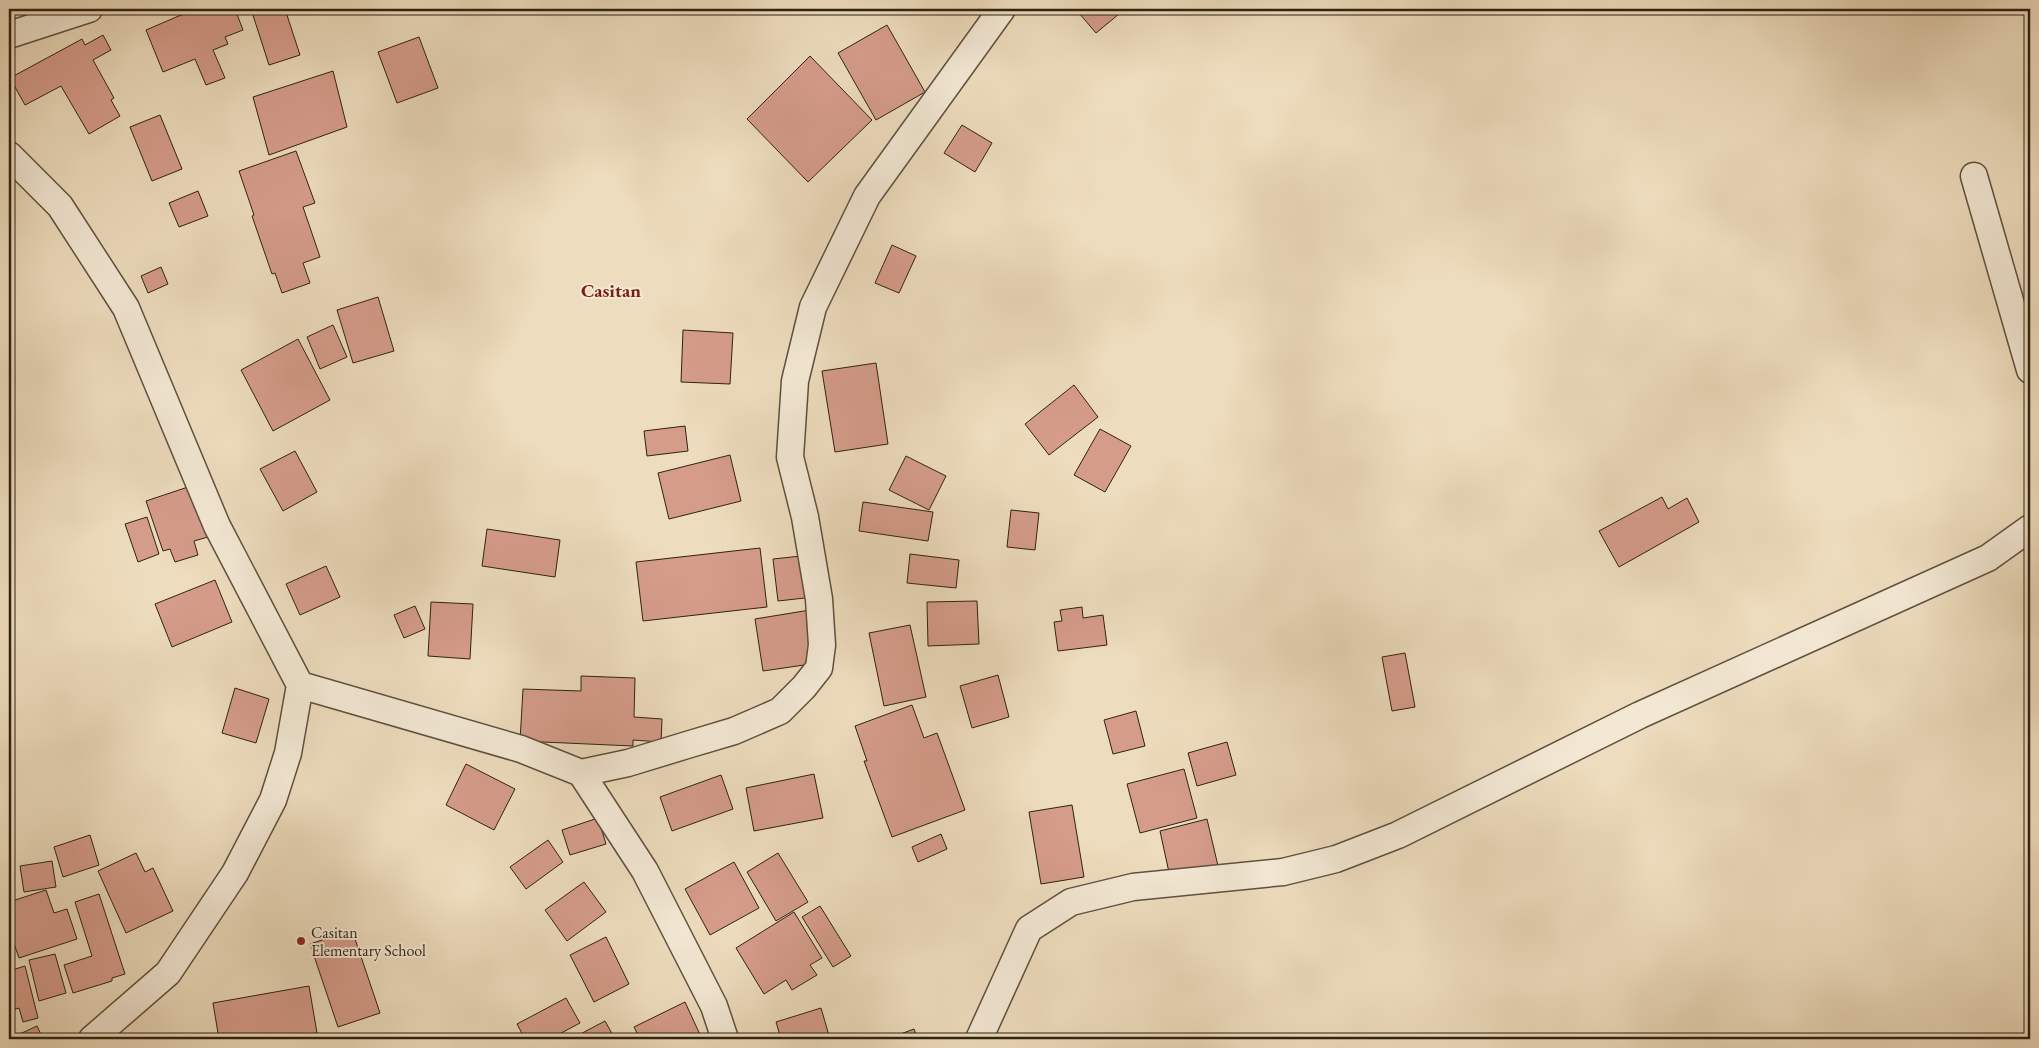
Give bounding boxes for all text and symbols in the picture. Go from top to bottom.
district label: Casitan [581,278,641,303]
place label: Casitan Elementary School [311,922,426,961]
marker: Casitan Elementary School [295,935,307,947]

